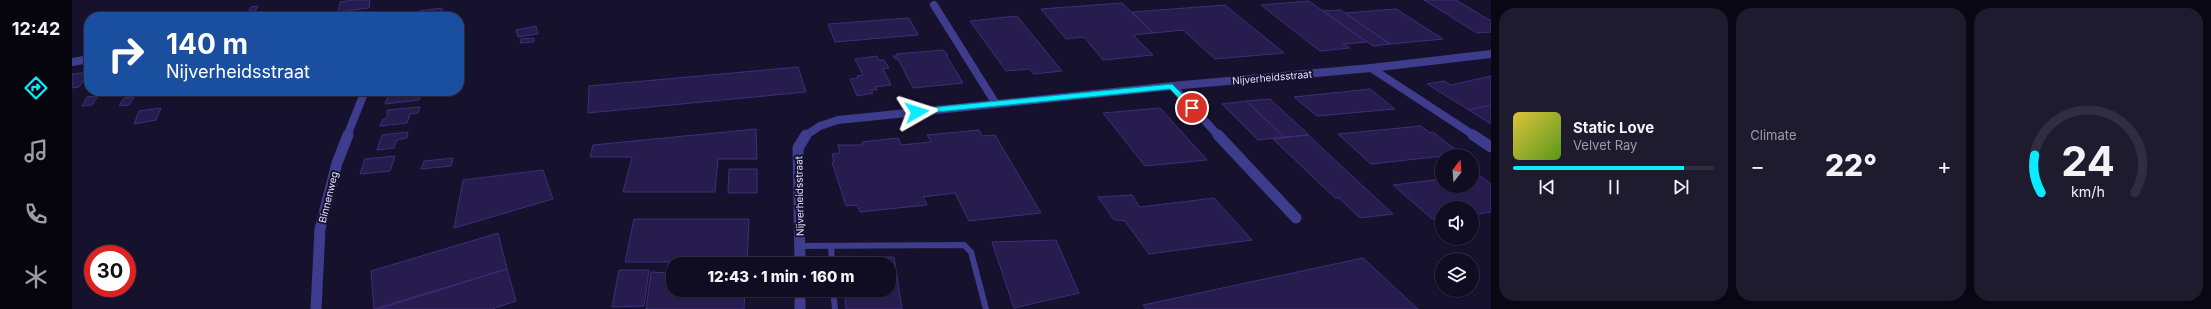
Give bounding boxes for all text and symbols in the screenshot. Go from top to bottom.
text: 12:42 [12,18,60,39]
text: 140 m [166,27,248,61]
icon: right [100,28,152,80]
text: Nijverheidsstraat [166,61,310,82]
street label: Nijverheidsstraat [1232,67,1313,86]
icon: directions [22,74,50,102]
position arrow [896,91,938,133]
pin [1175,91,1209,125]
icon: arrive [1181,97,1203,119]
text: Static Love [1573,118,1654,137]
text: Climate [1750,127,1797,143]
text: 24 [2061,135,2115,185]
icon: music [22,137,50,165]
text: Velvet Ray [1573,137,1637,153]
text: 22° [1825,147,1877,183]
north arrow [1435,149,1479,193]
map controls [1435,149,1479,297]
text: − [1750,153,1765,179]
text: + [1937,153,1952,179]
street label: Nijverheidsstraat [792,155,806,236]
street label: Binnenweg [316,170,340,224]
icon: previous [1536,176,1558,198]
icon: pause [1603,176,1625,198]
icon: next [1670,176,1692,198]
text: km/h [2071,182,2105,199]
icon: phone [22,200,50,228]
button: sound [1435,201,1479,245]
speed limit sign: 30 [84,245,136,297]
button: layers [1435,253,1479,297]
icon: climate [22,263,50,291]
text: 12:43 · 1 min · 160 m [707,267,855,286]

